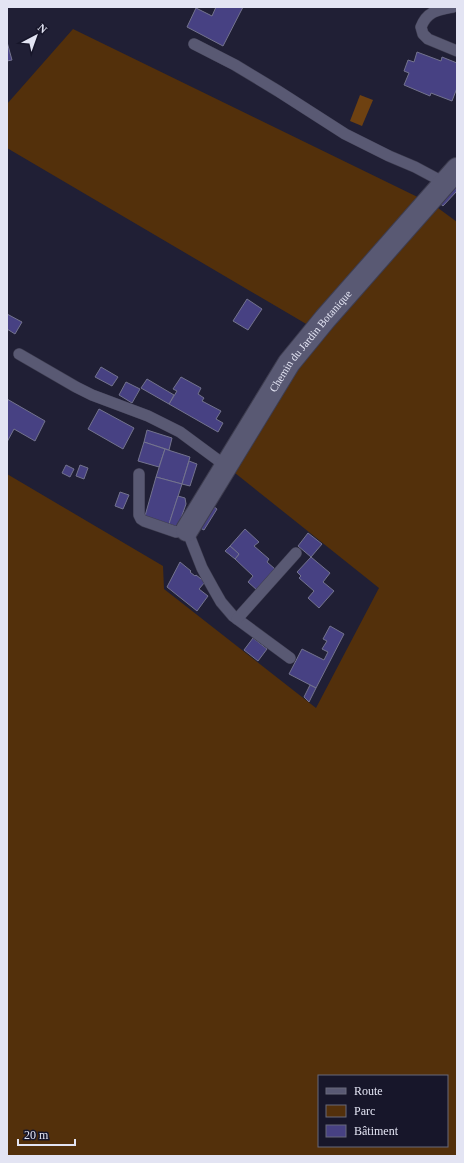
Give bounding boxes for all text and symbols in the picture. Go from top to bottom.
north arrow [16,16,56,56]
text: N [36,21,50,36]
street label: Chemin du Jardin Botanique [267,287,354,394]
legend [318,1075,448,1147]
text: Route [354,1084,383,1098]
text: Parc [354,1104,375,1118]
scale bar [18,1121,75,1147]
text: Bâtiment [354,1124,399,1138]
text: 20 m [24,1128,49,1142]

